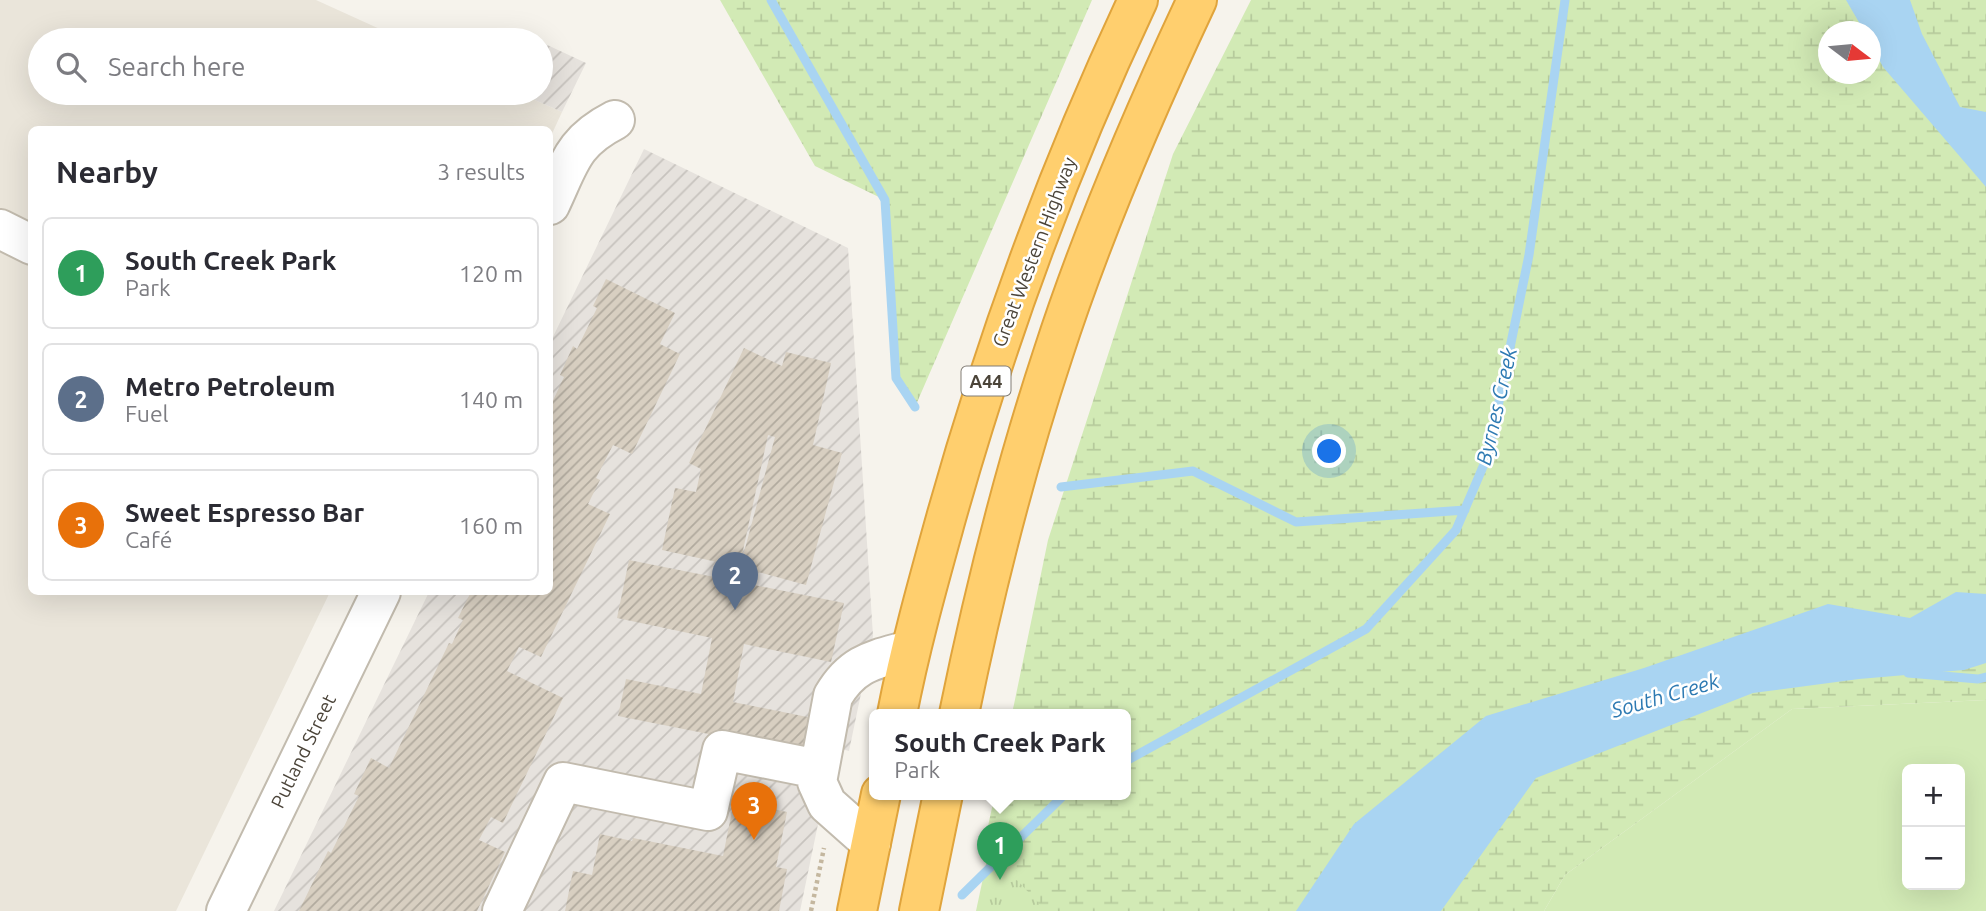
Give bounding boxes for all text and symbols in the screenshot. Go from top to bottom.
north arrow [1818,21,1881,84]
search box [28,28,553,105]
icon: search [52,48,90,86]
text: Search here [108,52,245,81]
street label: Great Western Highway [988,154,1080,350]
text: Nearby [56,155,158,189]
text: 3 results [437,159,525,184]
text: South Creek Park [125,246,336,275]
text: 1 [75,261,87,286]
text: 120 m [459,261,523,286]
text: Park [125,275,171,300]
water label: Byrnes Creek [1471,345,1521,467]
road number: A44 [962,366,1010,396]
text: Metro Petroleum [125,372,335,401]
text: 2 [75,387,87,412]
text: 140 m [459,387,523,412]
text: Fuel [125,401,169,426]
your location [1312,434,1346,468]
text: Sweet Espresso Bar [125,498,364,527]
text: 3 [75,513,87,538]
text: 160 m [459,513,523,538]
text: Café [125,527,172,552]
pin: 2 [712,552,758,610]
water label: South Creek [1607,668,1722,722]
street label: Putland Street [266,690,340,811]
popup [869,709,1131,800]
text: South Creek Park [894,728,1106,757]
text: Park [894,757,940,782]
map controls [1902,764,1965,890]
button: + [1902,764,1965,827]
pin: 3 [731,782,777,840]
pin: 1 [977,822,1023,880]
button: − [1902,827,1965,890]

